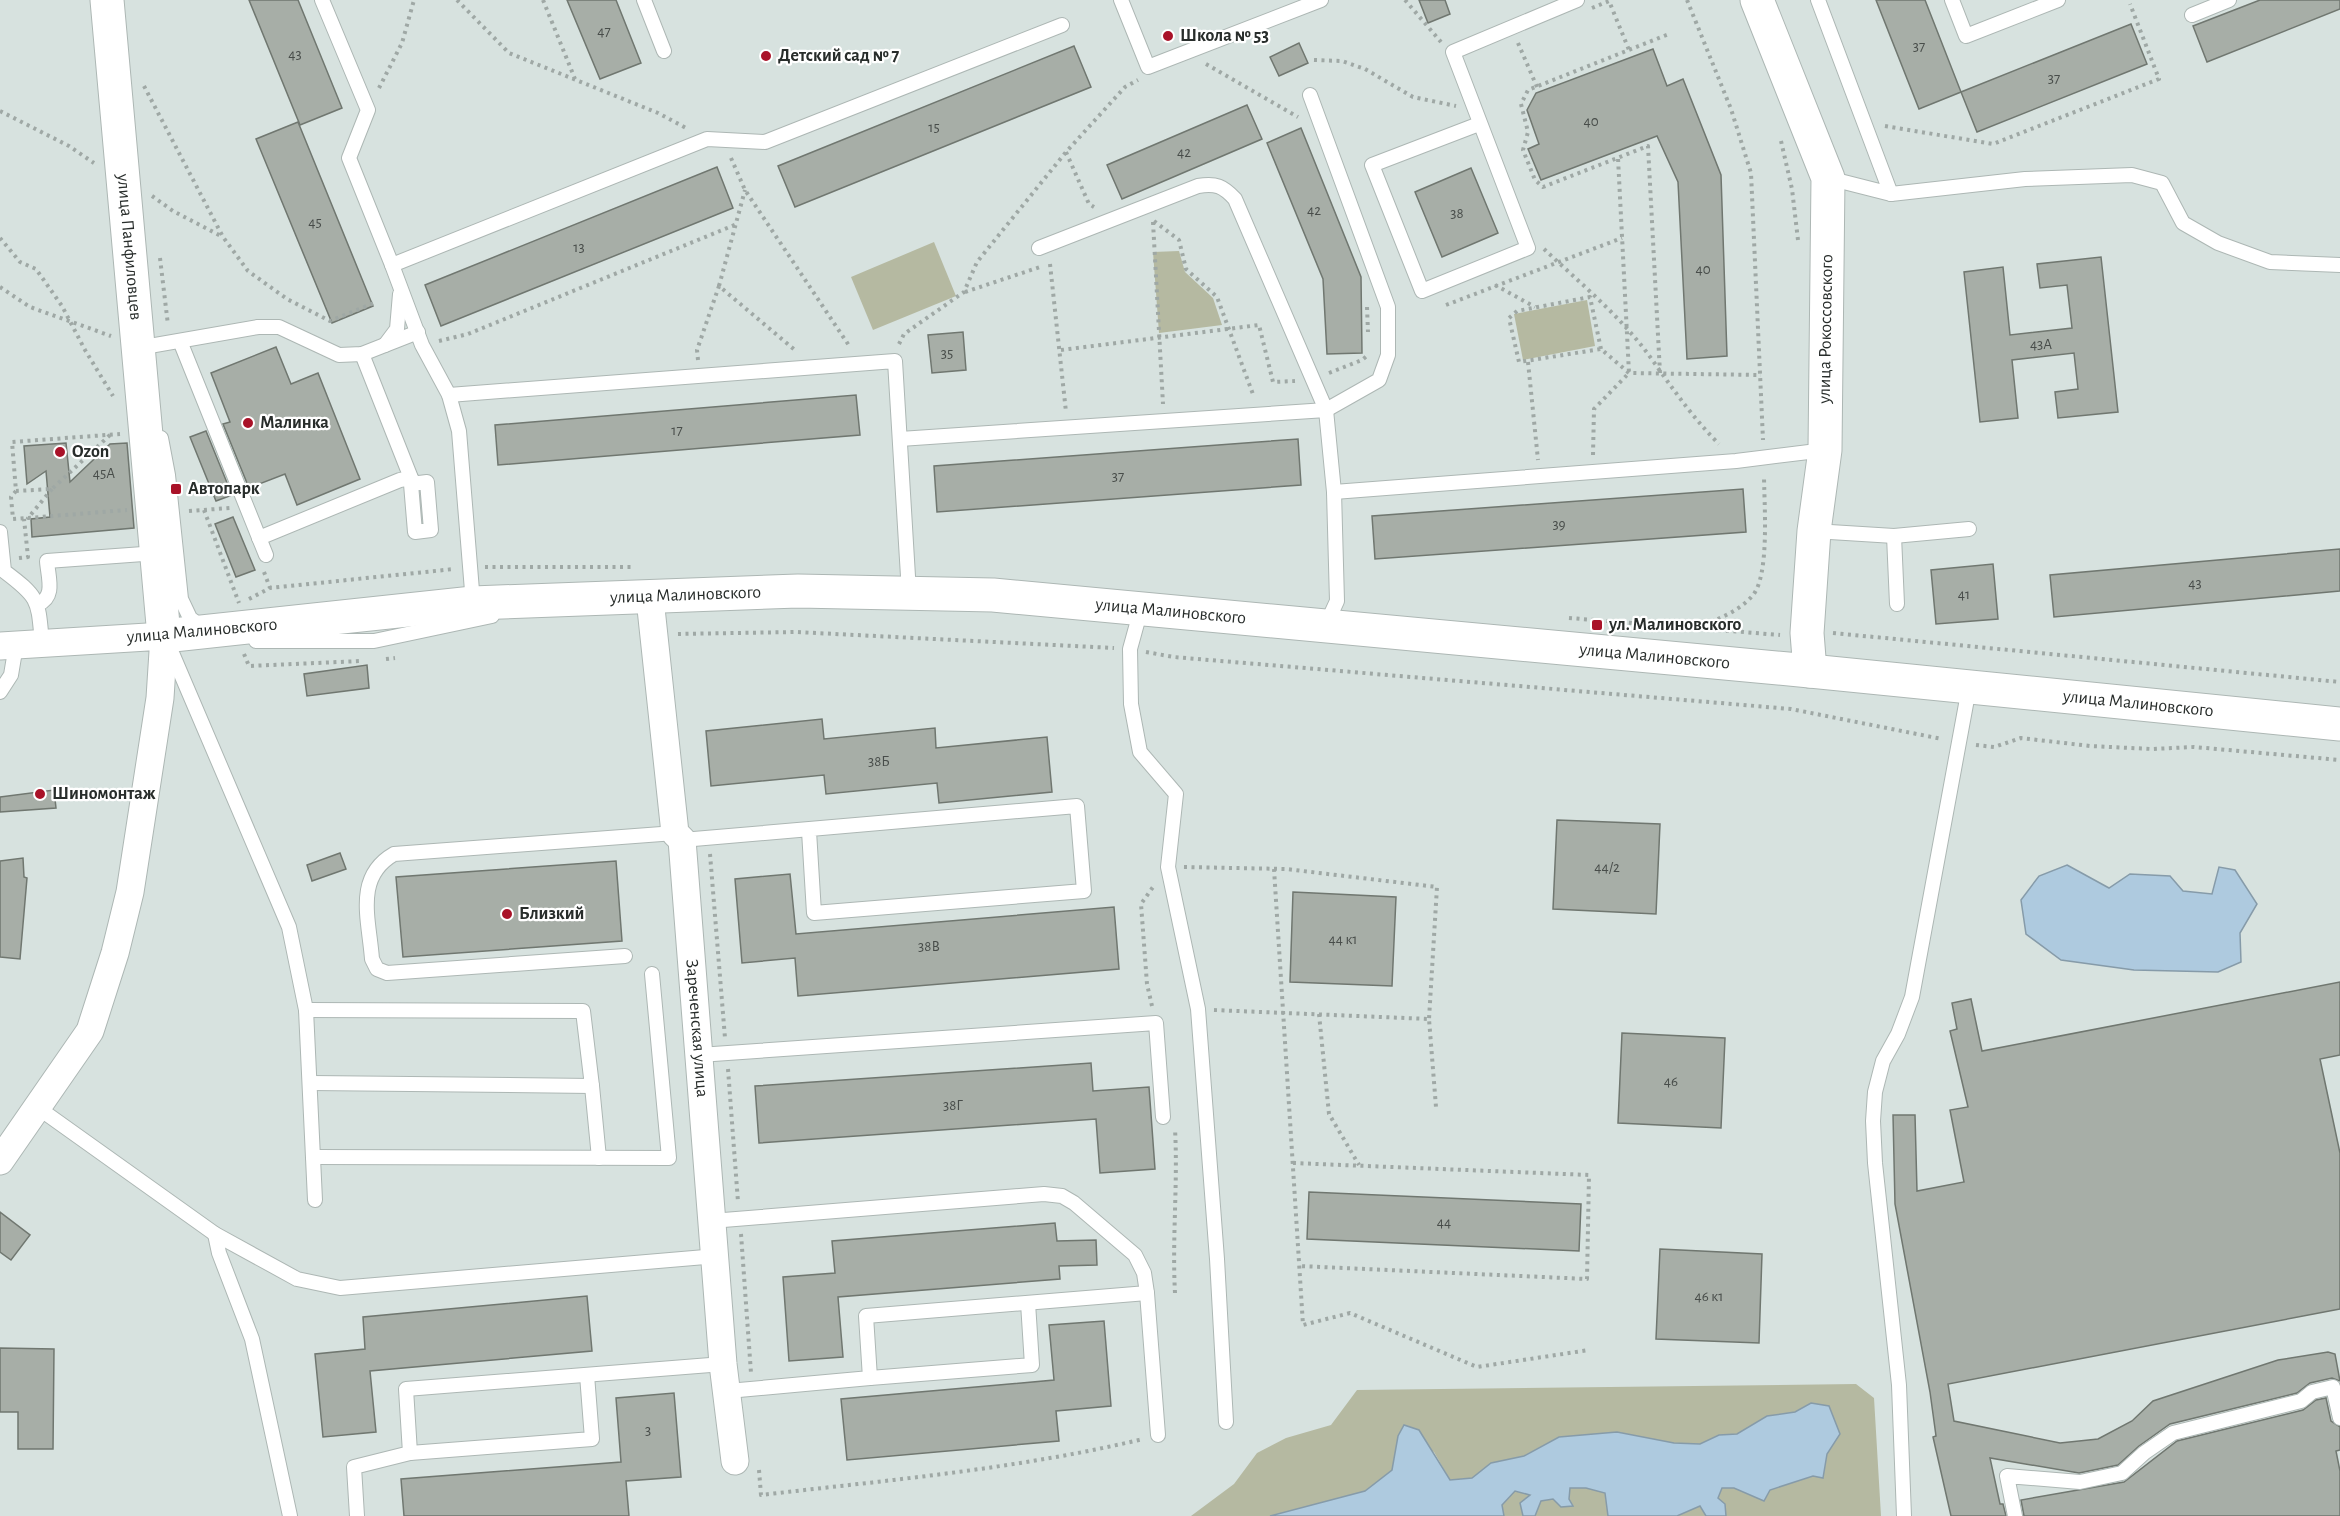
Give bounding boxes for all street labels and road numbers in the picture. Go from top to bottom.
street label: улица Панфиловцев [114,172,145,321]
street label: улица Рокоссовского [1816,254,1836,405]
street label: улица Малиновского [609,583,761,607]
street label: улица Малиновского [1094,595,1247,627]
street label: улица Малиновского [125,615,278,647]
street label: улица Малиновского [1578,640,1731,673]
street label: улица Малиновского [2061,687,2214,720]
street label: Зареченская улица [682,958,711,1098]

